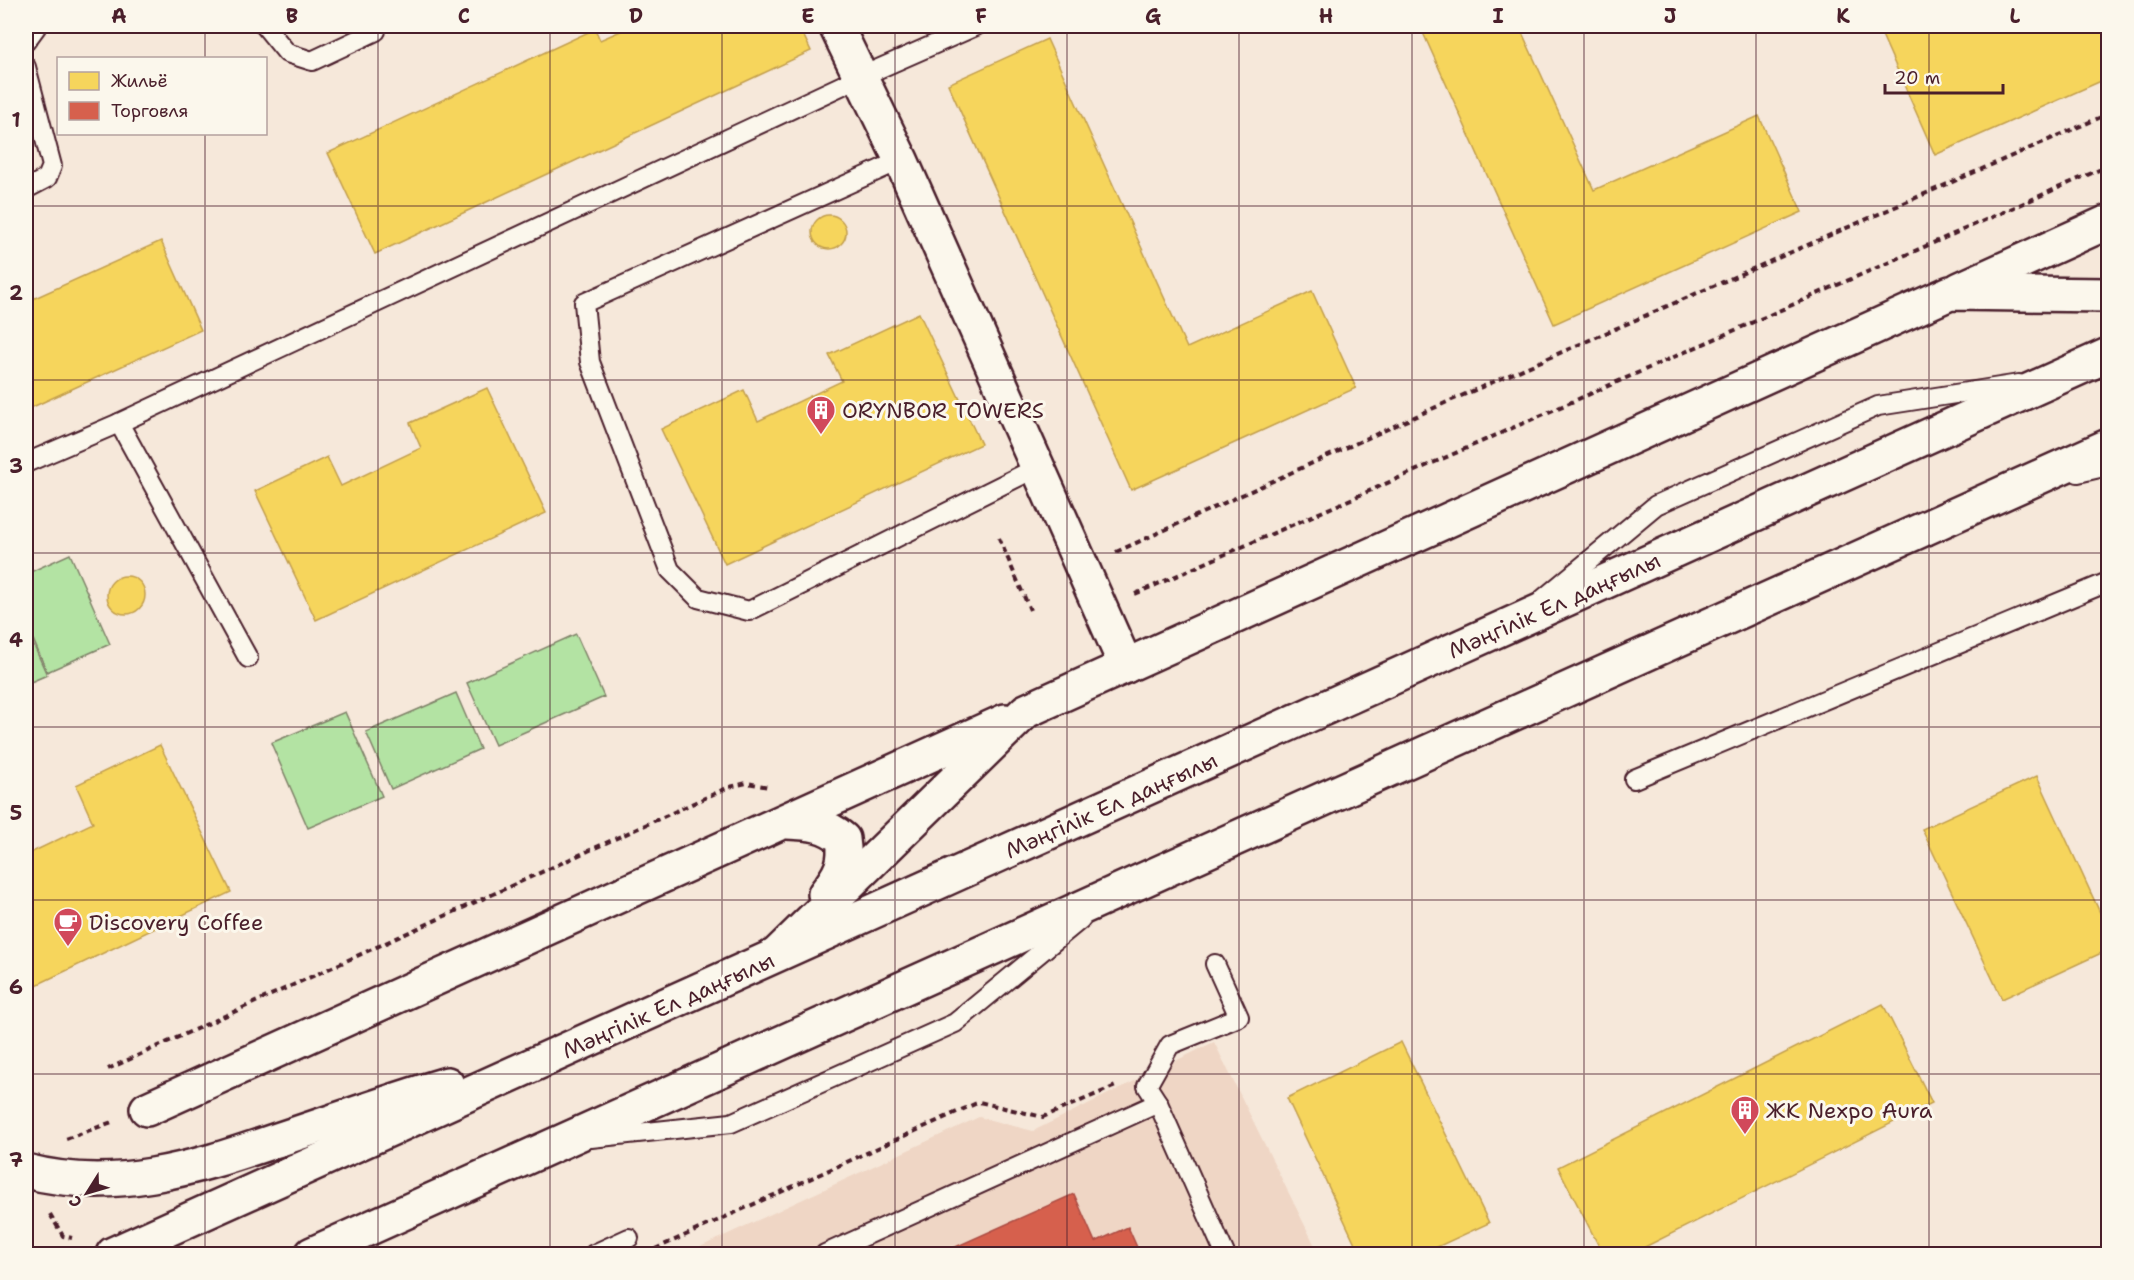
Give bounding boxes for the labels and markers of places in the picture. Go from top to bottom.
building icon: ORYNBOR TOWERS [805,394,837,436]
place label: ORYNBOR TOWERS [842,396,1044,425]
cafe icon: Discovery Coffee [52,906,84,948]
place label: Discovery Coffee [89,908,263,937]
building icon: ЖК Nexpo Aura [1729,1094,1761,1136]
place label: ЖК Nexpo Aura [1766,1096,1933,1125]

